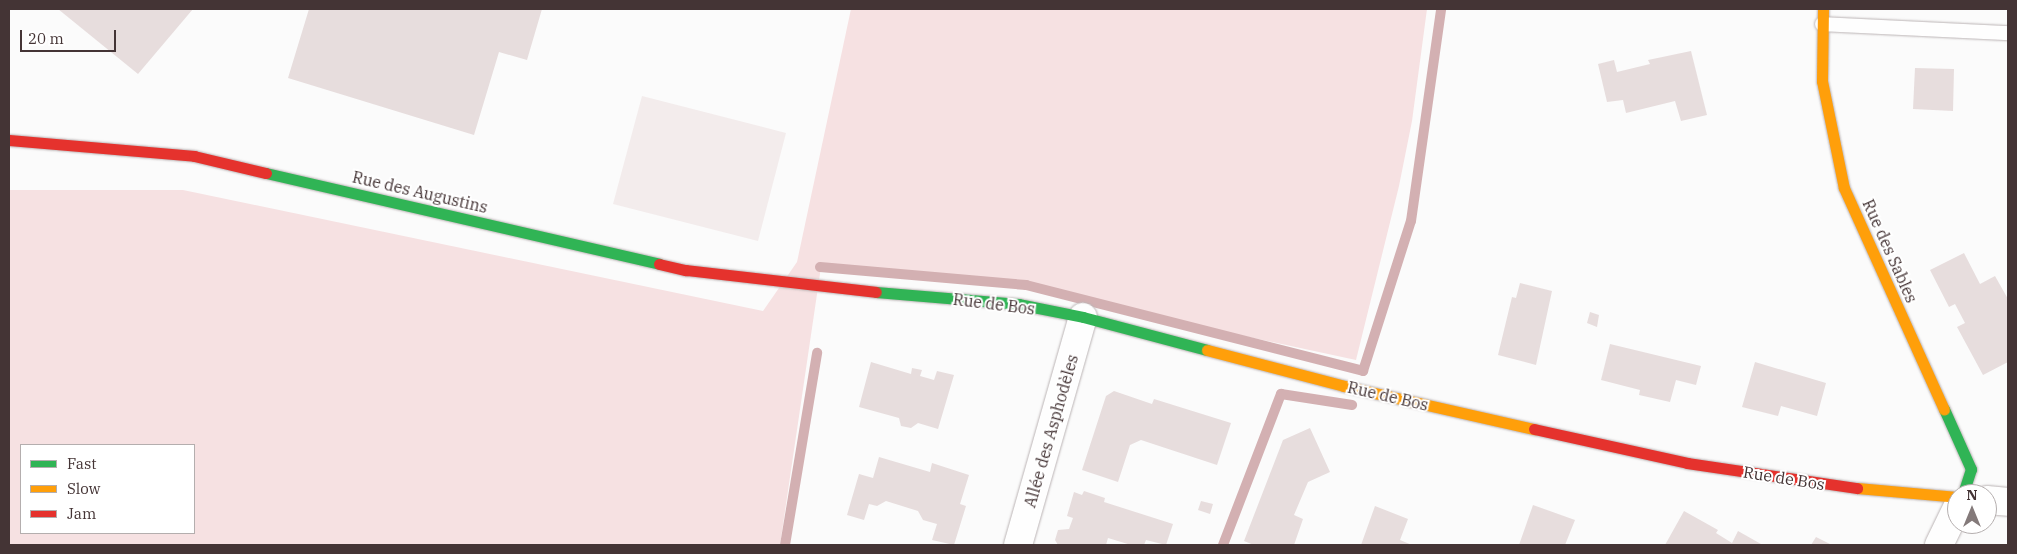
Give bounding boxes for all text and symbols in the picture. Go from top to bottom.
scale bar [22,20,119,52]
text: 20 m [28,29,64,48]
street label: Rue des Augustins [350,167,490,217]
street label: Rue des Sables [1859,196,1921,306]
street label: Rue de Bos [952,289,1036,319]
street label: Allée des Asphodèles [1020,352,1082,510]
street label: Rue de Bos [1346,377,1430,415]
legend [20,444,195,534]
text: Fast [67,454,97,473]
street label: Rue de Bos [1742,462,1826,494]
text: Slow [67,479,100,498]
north arrow [1947,484,1997,534]
text: N [1966,486,1978,504]
text: Jam [67,504,96,523]

